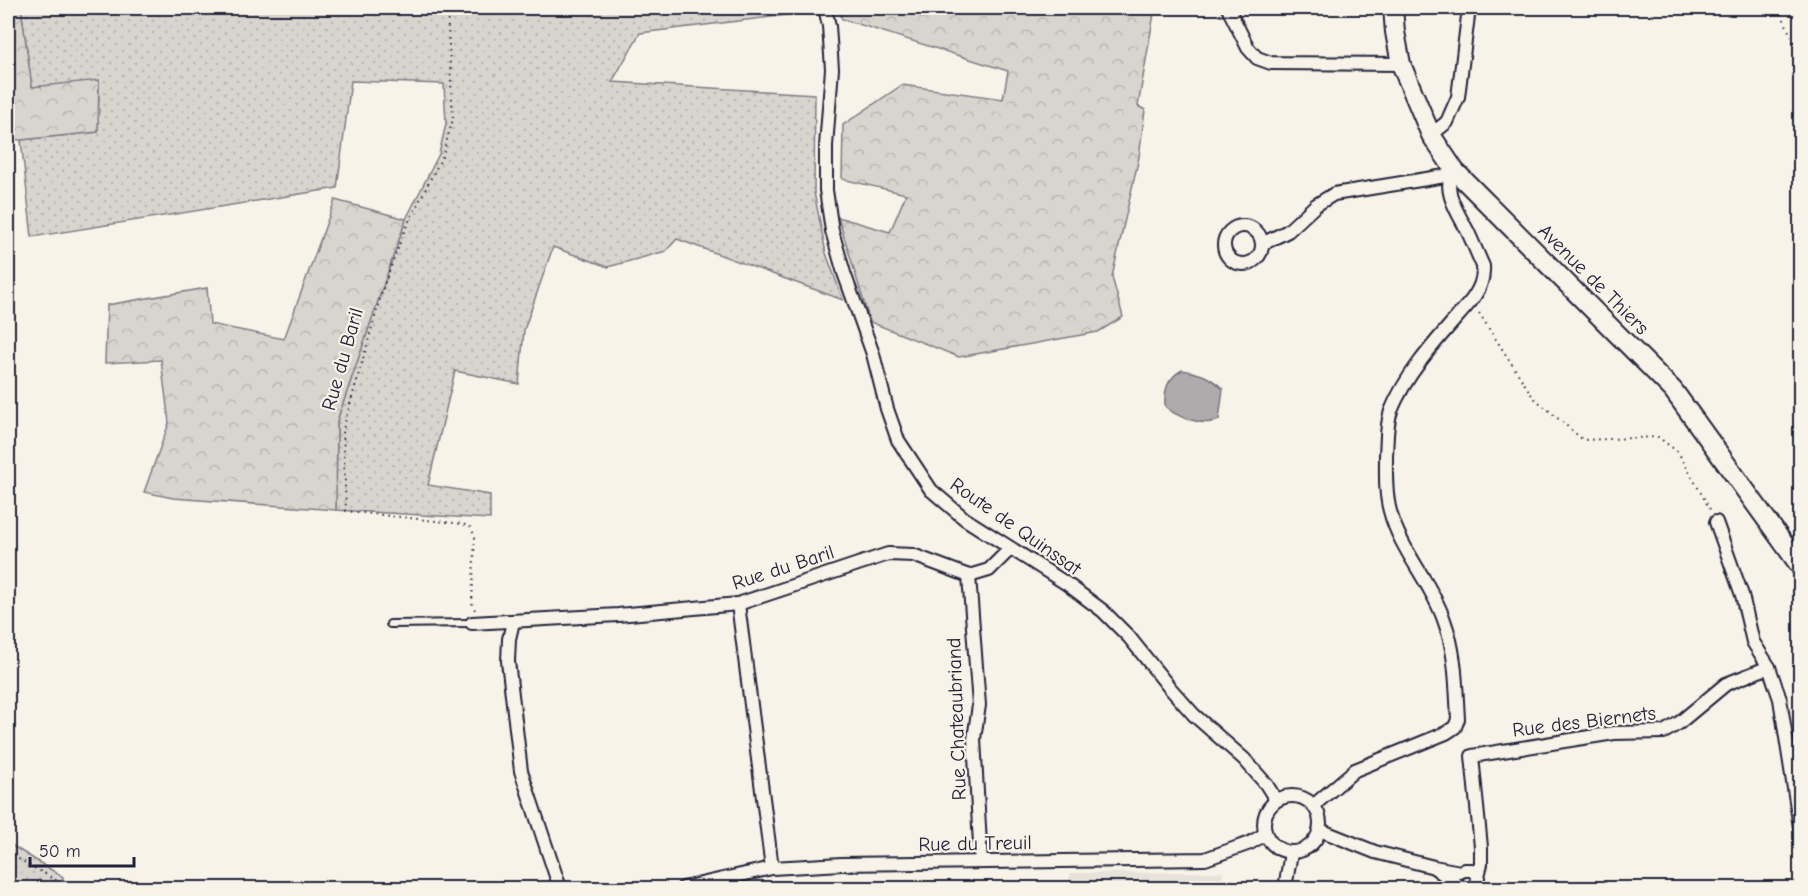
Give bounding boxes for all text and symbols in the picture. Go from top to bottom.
street label: Avenue de Thiers [1534,219,1654,339]
street label: Rue du Baril [317,305,368,413]
street label: Route de Quinssat [946,473,1087,581]
street label: Rue du Baril [729,540,837,595]
street label: Rue Chateaubriand [942,637,971,801]
street label: Rue des Biernets [1511,701,1657,742]
scale bar [30,830,134,868]
street label: Rue du Treuil [918,831,1032,856]
text: 50 m [39,841,81,862]

